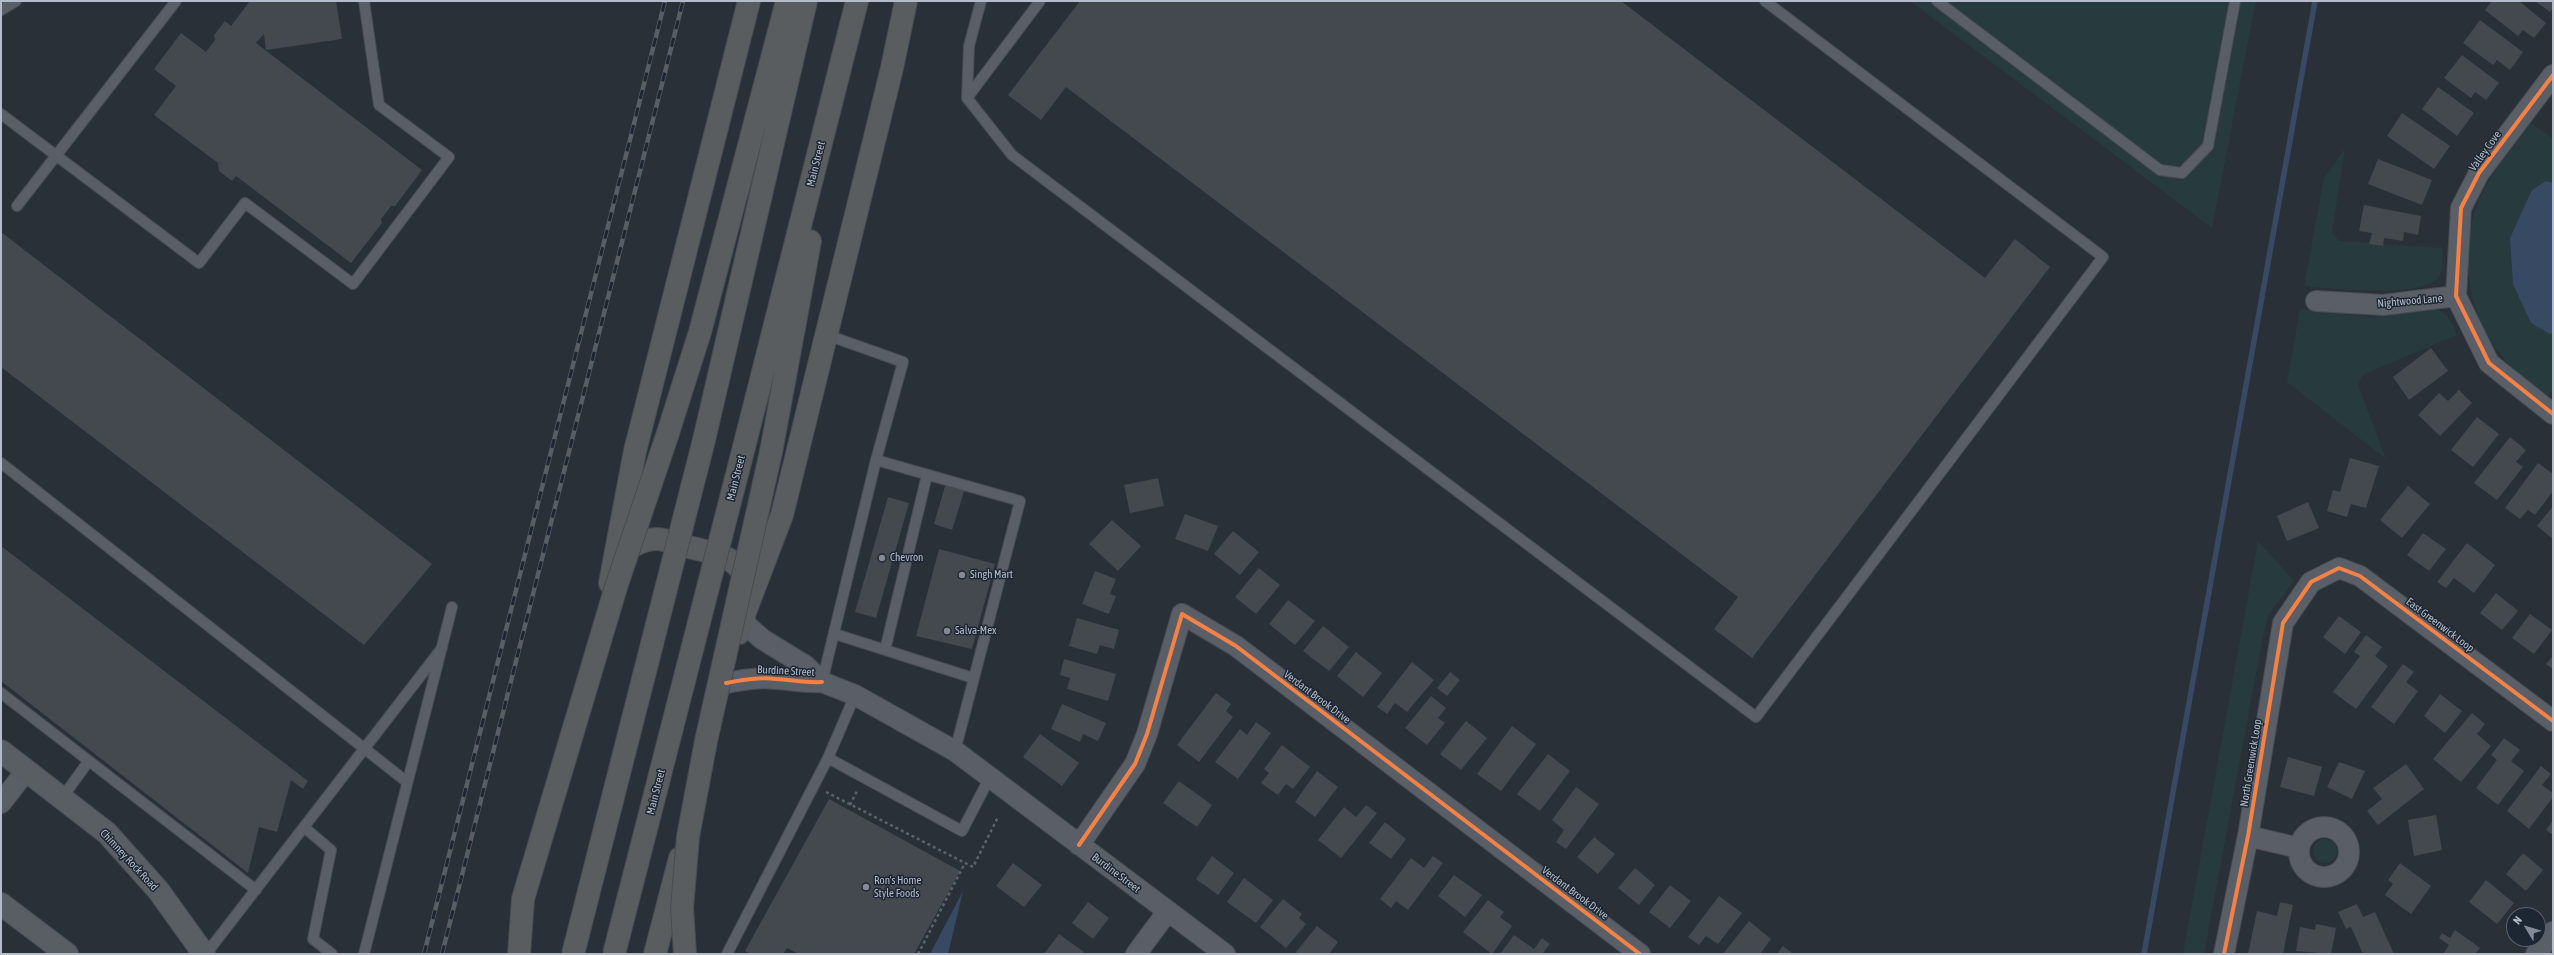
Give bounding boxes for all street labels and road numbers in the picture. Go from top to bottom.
street label: Valley Cove [2466,128,2504,174]
street label: Main Street [804,140,828,188]
street label: Nightwood Lane [2377,292,2443,310]
street label: Main Street [724,454,748,502]
street label: East Greenwick Loop [2403,595,2477,655]
street label: Burdine Street [757,663,815,679]
street label: Verdant Brook Drive [1281,668,1353,726]
street label: North Greenwick Loop [2238,718,2264,808]
street label: Main Street [644,768,668,816]
street label: Chimney Rock Road [97,827,161,893]
street label: Burdine Street [1089,850,1143,896]
street label: Verdant Brook Drive [1539,864,1611,922]

